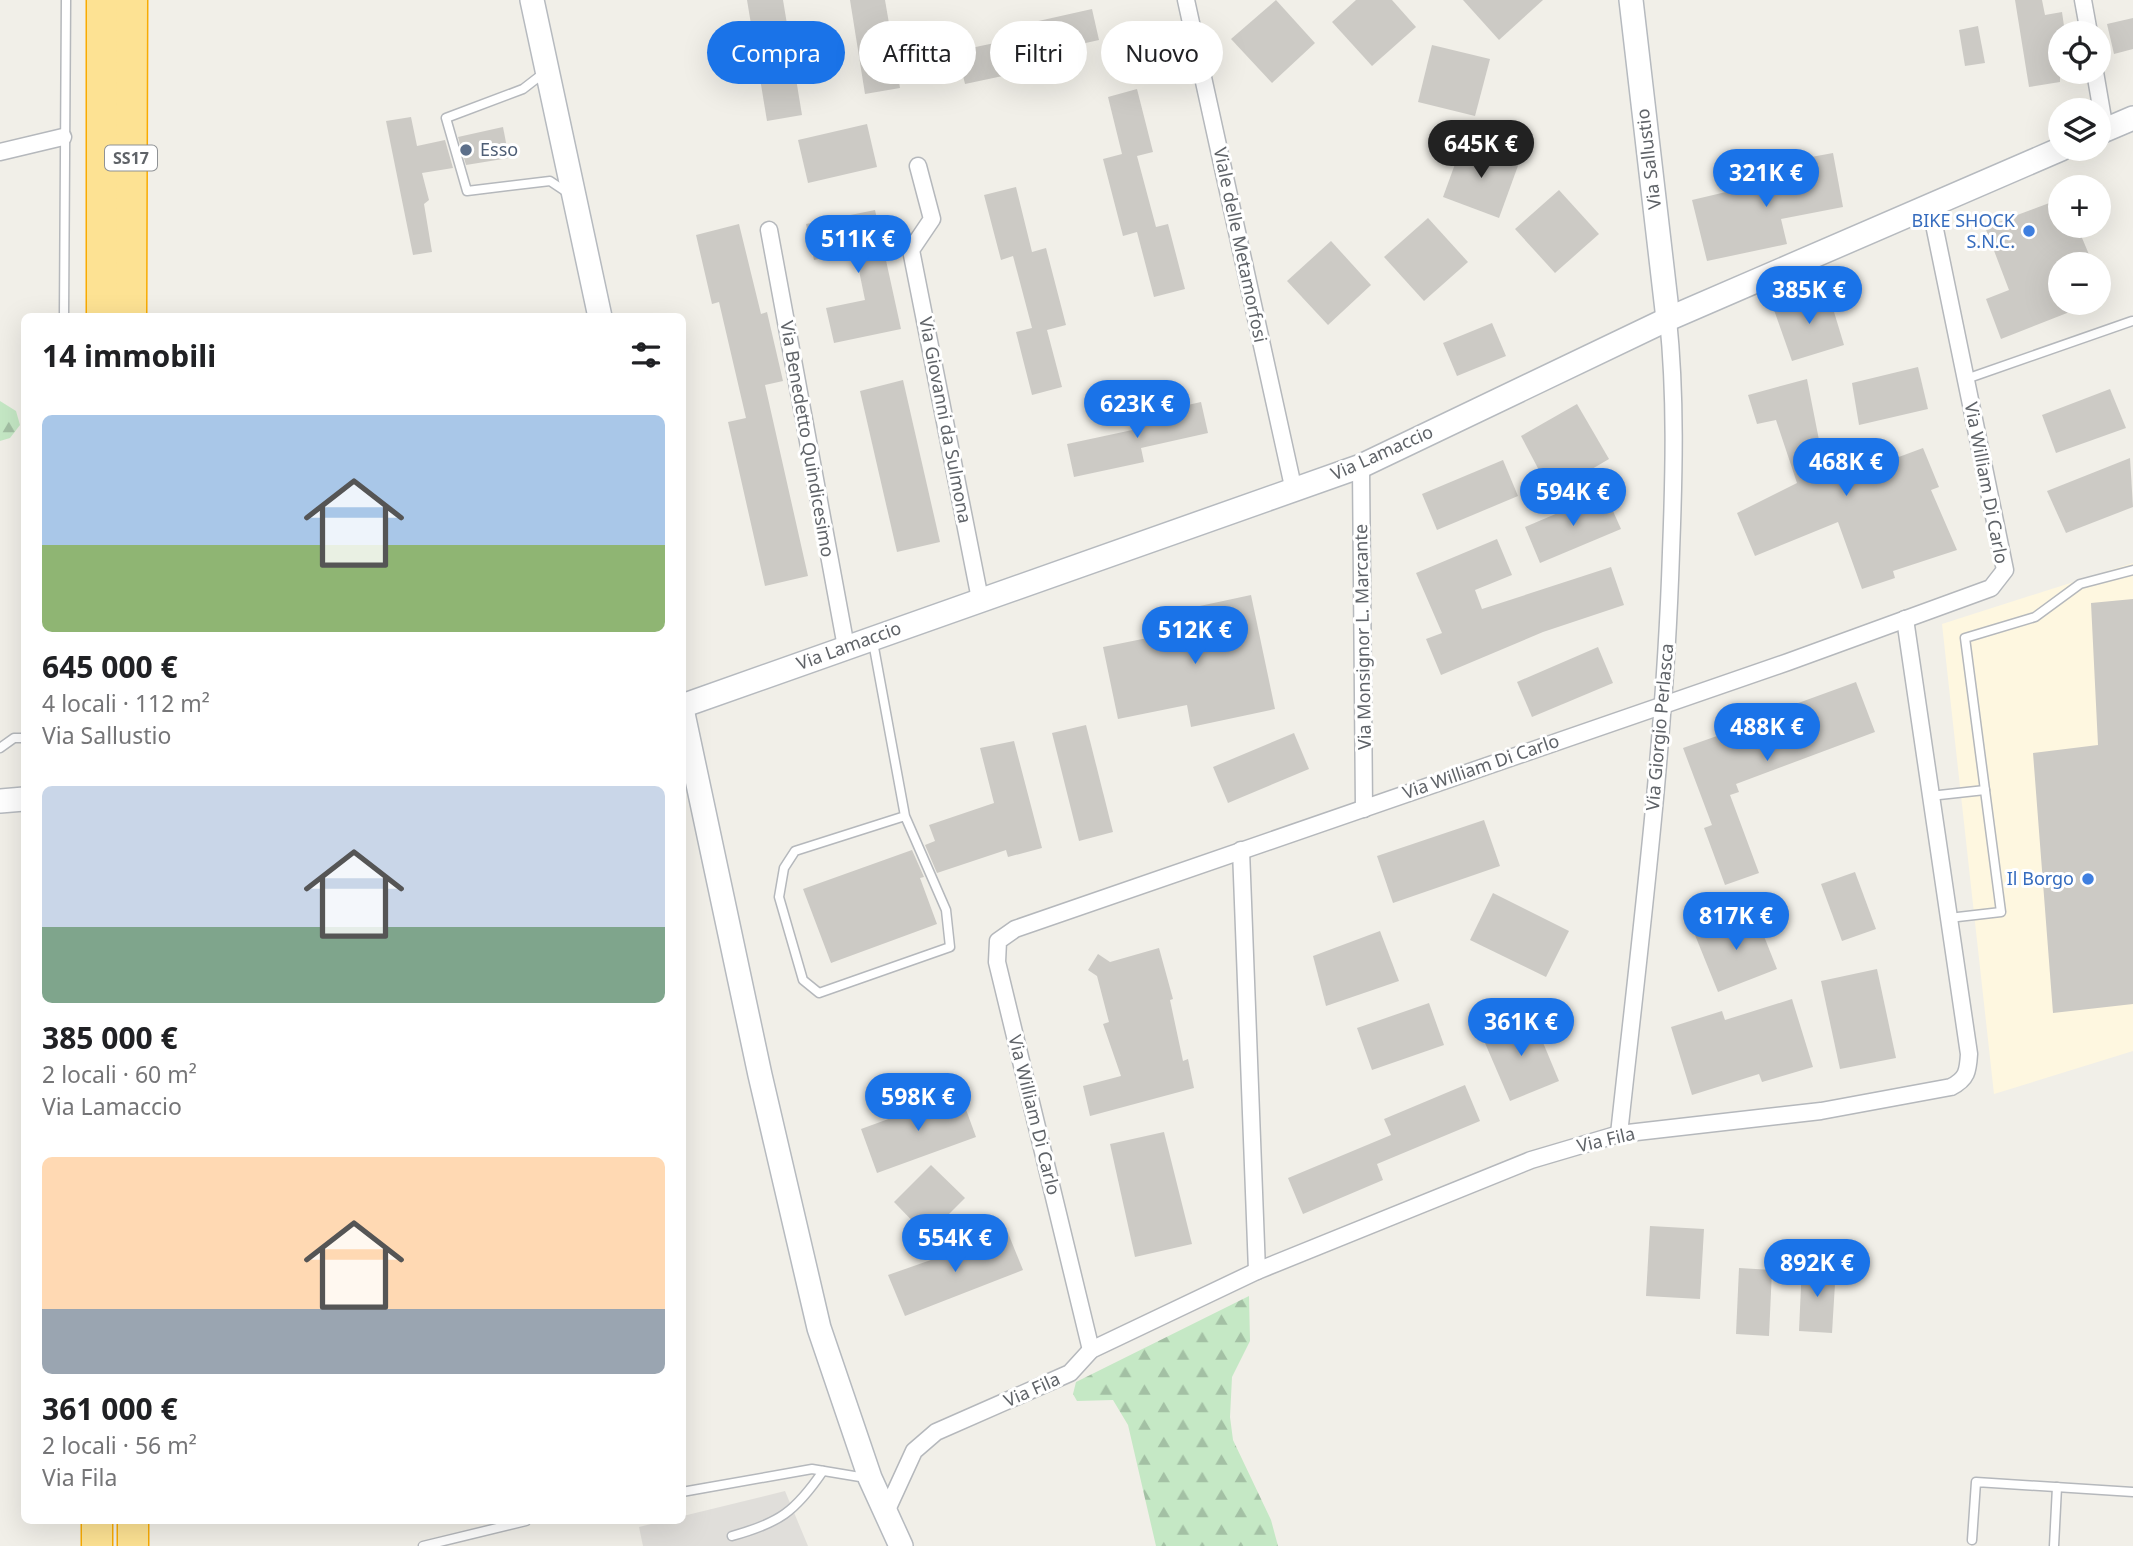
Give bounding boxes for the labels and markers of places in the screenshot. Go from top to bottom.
pin: 645K € [1424,120,1538,180]
place label: Esso [480,137,518,161]
marker: Esso [458,142,474,158]
pin: 321K € [1709,150,1823,209]
place label: BIKE SHOCK S.N.C. [1912,208,2016,253]
pin: 511K € [801,216,915,275]
marker: BIKE SHOCK S.N.C. [2021,223,2037,239]
pin: 385K € [1752,266,1866,326]
pin: 623K € [1080,380,1194,440]
pin: 468K € [1789,438,1903,498]
pin: 594K € [1516,468,1630,528]
pin: 512K € [1138,606,1252,666]
pin: 488K € [1710,704,1824,763]
place label: Il Borgo [2007,866,2074,890]
marker: Il Borgo [2080,871,2096,887]
pin: 817K € [1679,892,1793,952]
pin: 361K € [1464,998,1578,1058]
pin: 598K € [861,1074,975,1133]
pin: 554K € [898,1214,1012,1274]
pin: 892K € [1760,1240,1874,1299]

